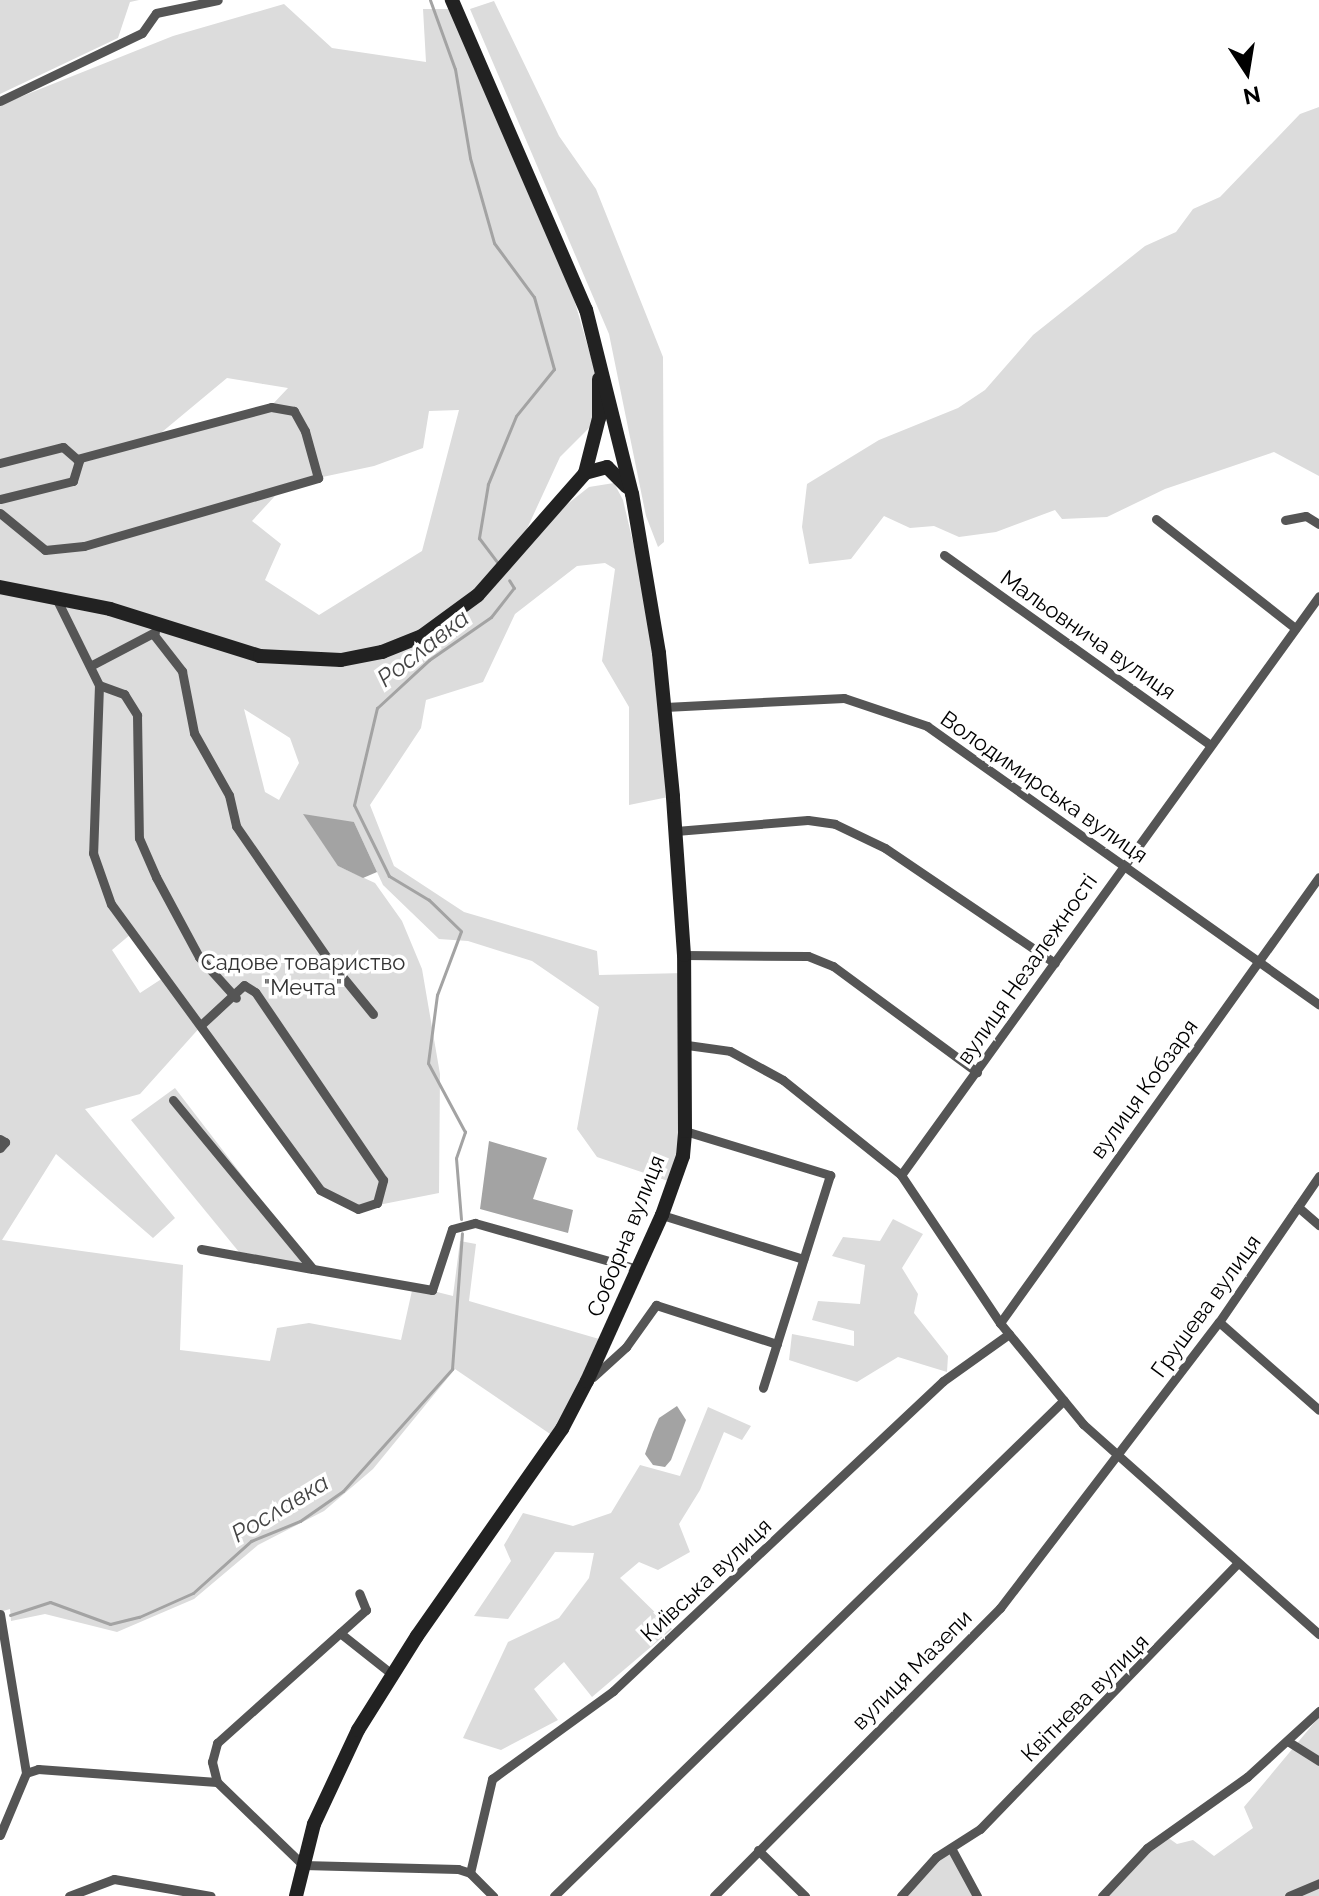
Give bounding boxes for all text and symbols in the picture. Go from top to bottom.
north arrow [1207,32,1287,112]
text: N [1241,81,1263,110]
street label: Мальовнича вулиця [995,565,1181,705]
water label: Рославка [371,603,475,693]
street label: Володимирська вулиця [935,706,1153,868]
street label: вулиця Незалежності [951,869,1103,1069]
park label: Садове товариство "Мечта" [201,949,405,1000]
street label: вулиця Кобзаря [1085,1014,1203,1164]
street label: Соборна вулиця [582,1151,670,1321]
street label: Грушева вулиця [1145,1230,1267,1382]
water label: Рославка [226,1468,334,1548]
street label: Київська вулиця [635,1513,777,1647]
street label: вулиця Мазепи [847,1605,977,1735]
street label: Квітнева вулиця [1016,1629,1154,1767]

